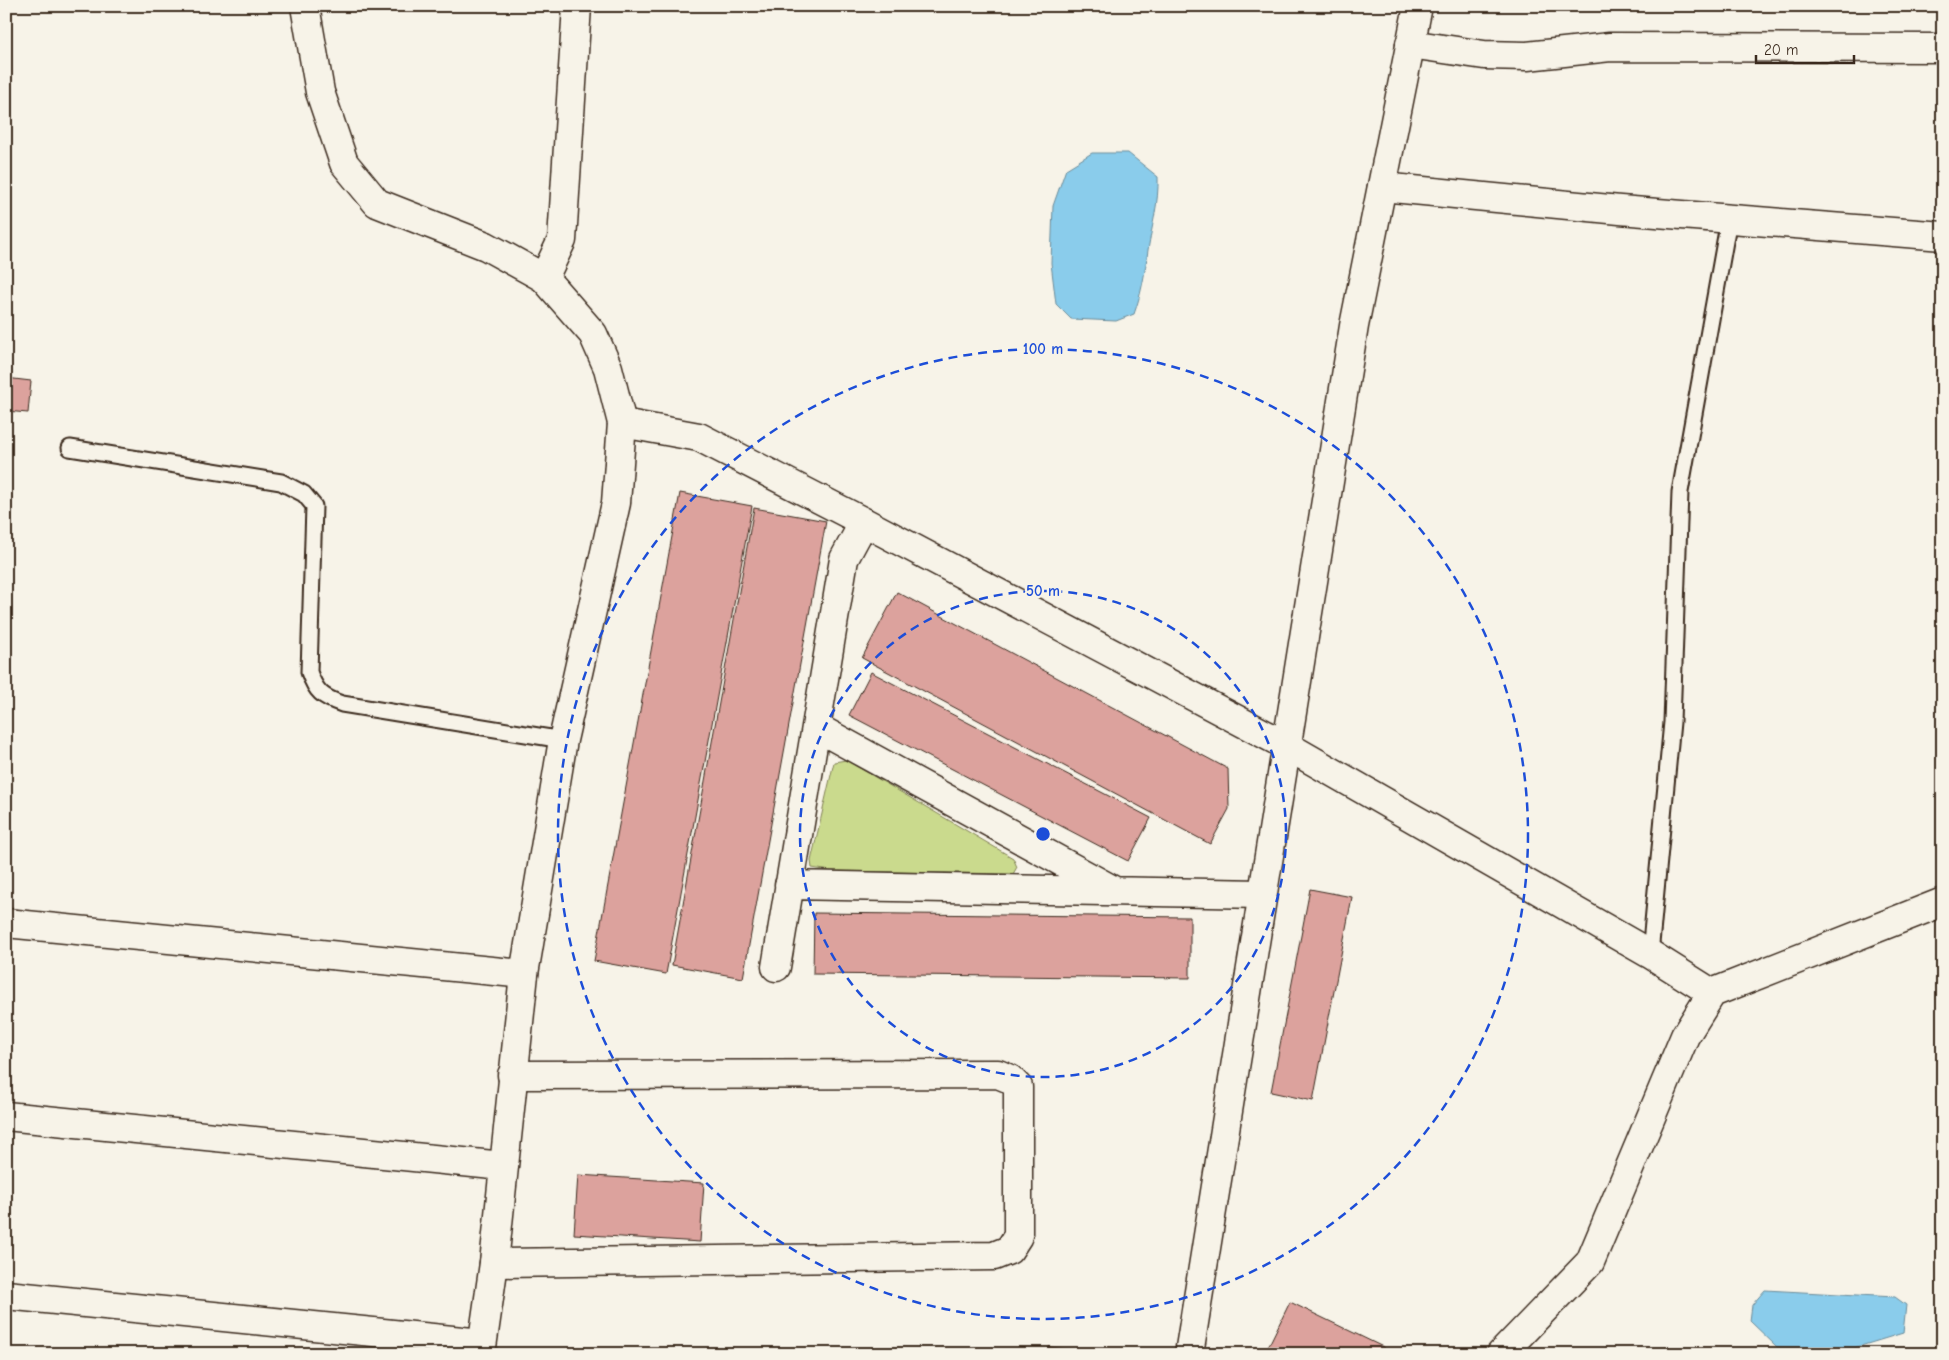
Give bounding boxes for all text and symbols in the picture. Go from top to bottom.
scale bar [1756,32,1854,64]
text: 20 m [1764,41,1798,59]
text: 100 m [1023,340,1063,358]
text: 50 m [1026,582,1060,600]
centre of rings [1034,825,1052,843]

